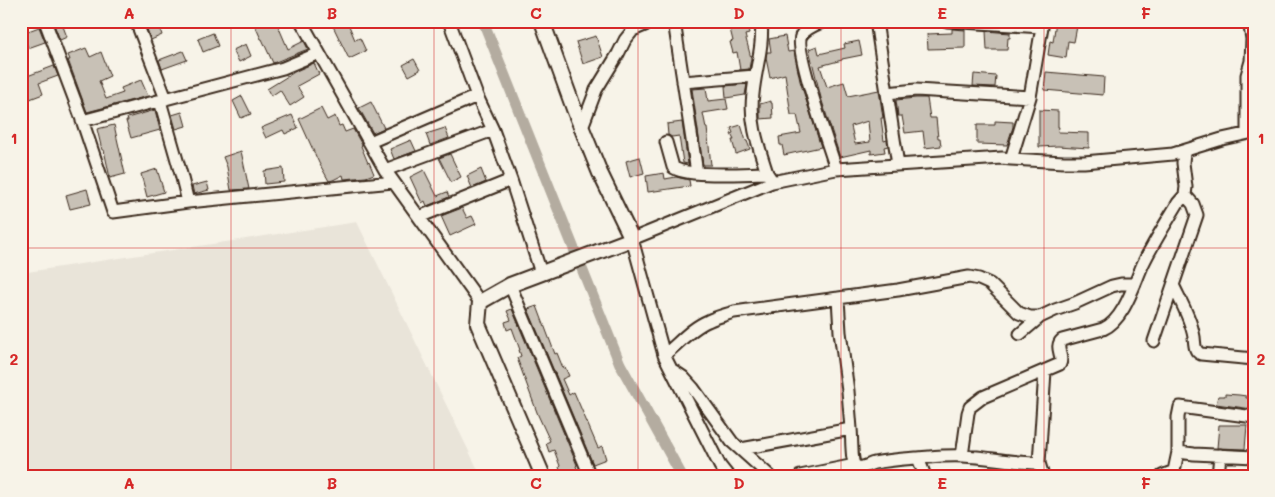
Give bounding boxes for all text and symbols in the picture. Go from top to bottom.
text: A [123,2,135,23]
text: B [327,2,337,23]
text: C [530,2,542,23]
text: D [733,2,745,23]
text: E [937,2,947,23]
text: F [1141,2,1151,23]
text: 1 [10,127,18,148]
text: 1 [1257,127,1265,148]
text: 2 [10,348,19,369]
text: 2 [1257,348,1266,369]
text: A [123,472,135,493]
text: B [327,472,337,493]
text: C [530,472,542,493]
text: D [733,472,745,493]
text: E [937,472,947,493]
text: F [1141,472,1151,493]

